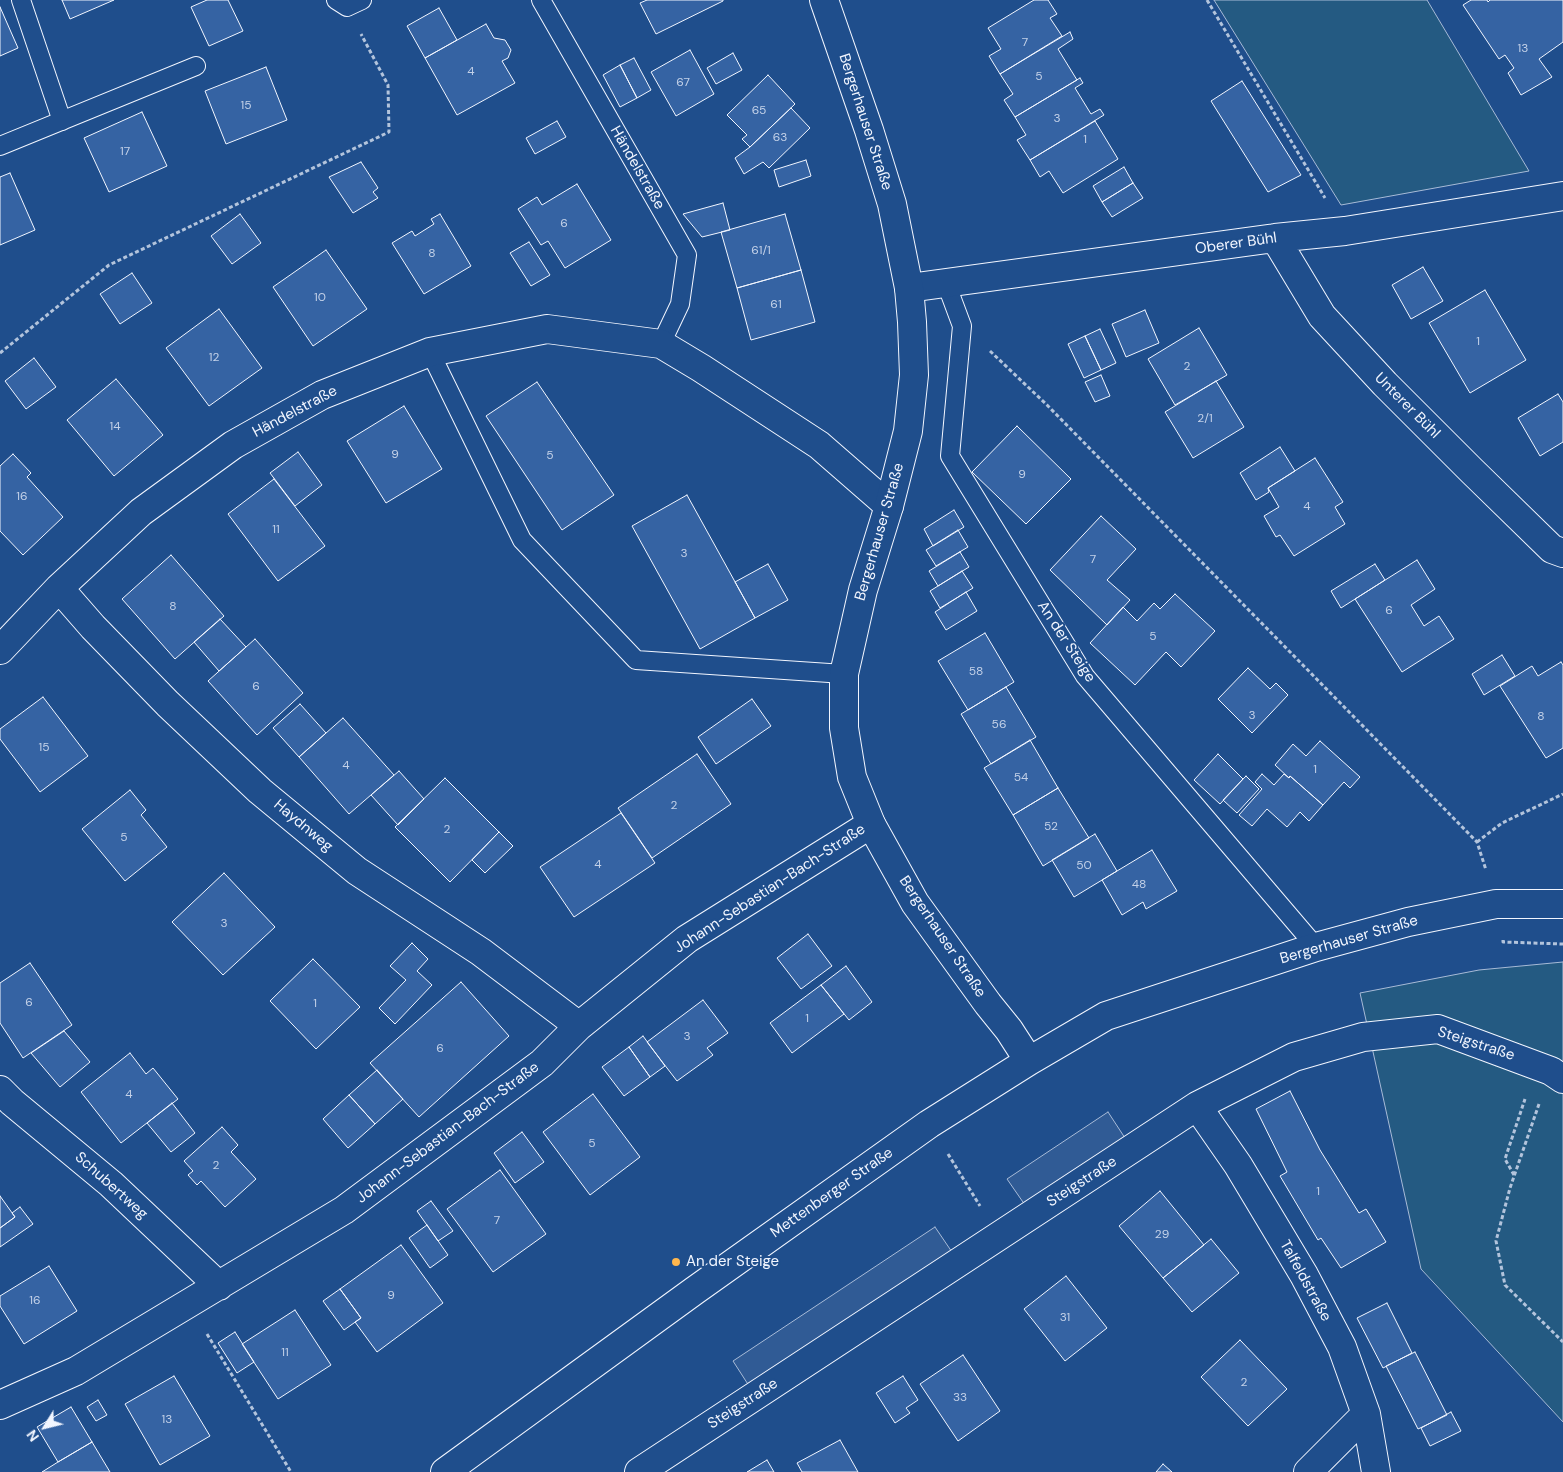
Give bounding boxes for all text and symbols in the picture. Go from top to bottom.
house number: 7 [1022,36,1028,50]
house number: 13 [1518,42,1528,56]
street label: Bergerhauser Straße [834,51,896,193]
house number: 4 [467,65,475,79]
house number: 5 [1035,70,1043,84]
house number: 67 [676,76,690,90]
house number: 15 [240,99,252,113]
house number: 65 [752,104,766,118]
house number: 3 [1053,112,1061,126]
street label: Händelstraße [606,123,668,213]
house number: 63 [773,131,787,145]
house number: 1 [1083,133,1087,147]
house number: 17 [120,145,130,159]
house number: 6 [560,217,568,231]
street label: Oberer Bühl [1194,229,1278,259]
house number: 61/1 [751,244,771,258]
house number: 8 [428,247,436,261]
house number: 10 [314,291,326,305]
house number: 61 [770,298,782,312]
house number: 1 [1476,335,1480,349]
house number: 12 [209,351,219,365]
house number: 2 [1184,360,1190,374]
street label: Unterer Bühl [1370,369,1444,443]
street label: Händelstraße [250,382,340,442]
house number: 2/1 [1197,412,1213,426]
house number: 14 [109,420,121,434]
house number: 9 [391,448,399,462]
house number: 5 [546,449,554,463]
street label: Bergerhauser Straße [852,461,908,603]
house number: 9 [1018,468,1026,482]
house number: 16 [16,490,28,504]
house number: 4 [1303,500,1311,514]
house number: 11 [272,523,280,537]
house number: 3 [680,547,688,561]
house number: 7 [1090,553,1096,567]
street label: An der Steige [1033,598,1099,686]
house number: 8 [169,600,177,614]
house number: 6 [1385,604,1393,618]
house number: 5 [1149,630,1157,644]
house number: 58 [969,665,983,679]
house number: 6 [252,680,260,694]
house number: 3 [1248,709,1256,723]
house number: 8 [1537,710,1545,724]
house number: 56 [992,718,1006,732]
house number: 15 [38,741,50,755]
house number: 4 [342,759,350,773]
house number: 1 [1313,763,1317,777]
house number: 54 [1014,771,1028,785]
street label: Haydnweg [270,796,336,856]
house number: 2 [671,799,677,813]
street label: Johann-Sebastian-Bach-Straße [671,820,869,958]
house number: 52 [1044,820,1058,834]
house number: 2 [444,823,450,837]
house number: 5 [120,831,128,845]
house number: 4 [594,858,602,872]
house number: 50 [1076,859,1092,873]
street label: Bergerhauser Straße [895,873,989,1001]
house number: 48 [1132,878,1146,892]
street label: Bergerhauser Straße [1278,912,1420,968]
house number: 3 [220,917,228,931]
house number: 6 [25,996,33,1010]
house number: 1 [313,997,317,1011]
house number: 1 [805,1012,809,1026]
street label: Steigstraße [1435,1023,1517,1065]
house number: 3 [683,1030,691,1044]
house number: 6 [436,1042,444,1056]
street label: Johann-Sebastian-Bach-Straße [353,1058,543,1208]
house number: 4 [125,1088,133,1102]
house number: 5 [588,1137,596,1151]
street label: Mettenberger Straße [767,1144,897,1242]
street label: Schubertweg [71,1149,151,1223]
street label: Steigstraße [1044,1153,1120,1211]
house number: 2 [213,1159,219,1173]
house number: 1 [1316,1185,1320,1199]
house number: 7 [494,1214,500,1228]
house number: 29 [1155,1228,1169,1242]
street label: Talfeldstraße [1275,1237,1335,1325]
place label: An der Steige [686,1253,779,1271]
marker: An der Steige [670,1256,682,1268]
house number: 9 [387,1289,395,1303]
house number: 16 [29,1294,41,1308]
house number: 31 [1060,1311,1070,1325]
house number: 11 [281,1346,289,1360]
street label: Steigstraße [705,1375,781,1433]
house number: 2 [1241,1376,1247,1390]
house number: 33 [953,1391,967,1405]
north arrow [20,1402,70,1452]
house number: 13 [162,1413,172,1427]
text: N [23,1426,43,1445]

